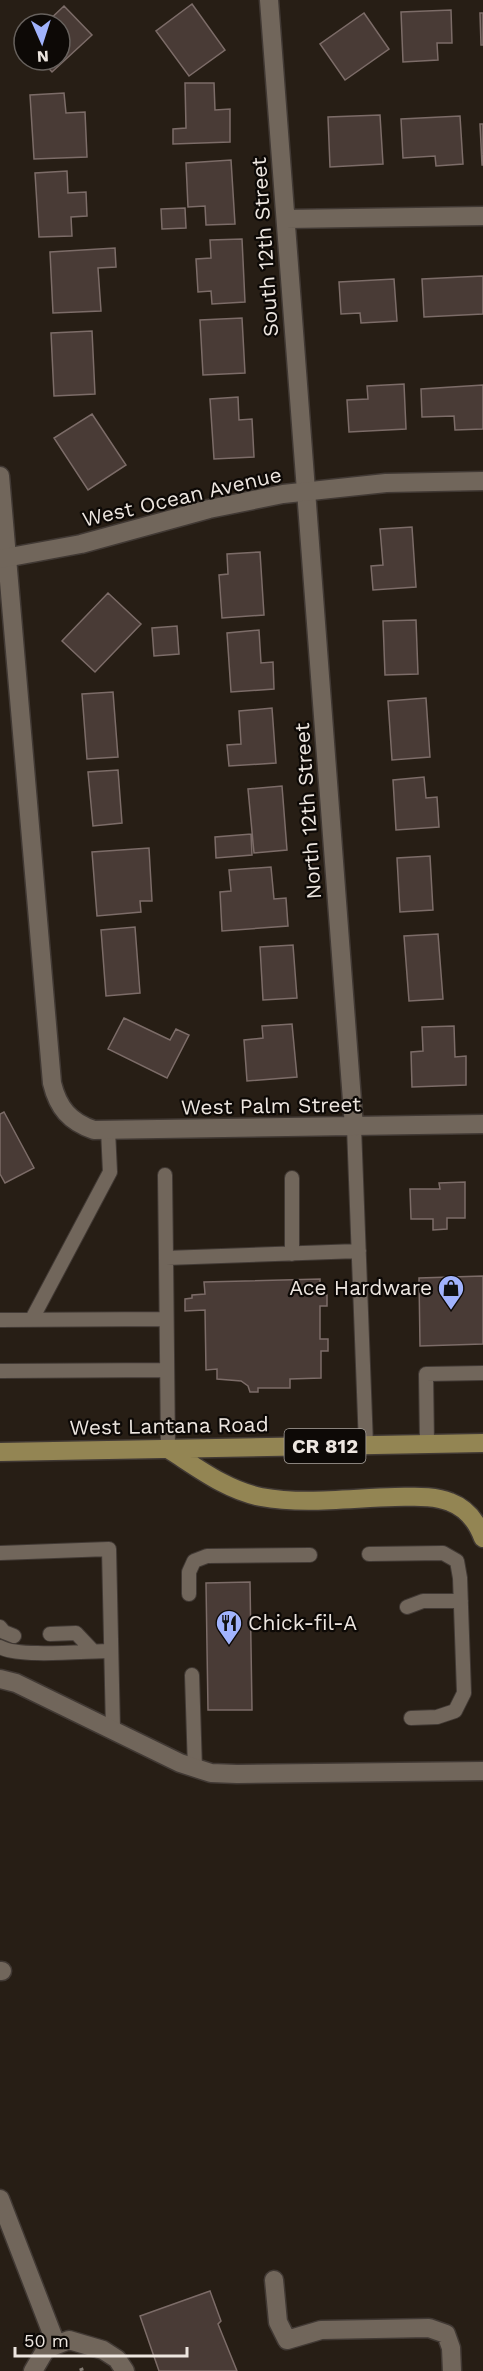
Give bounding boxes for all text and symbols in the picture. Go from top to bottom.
north arrow [12,12,72,72]
text: N [36,47,49,66]
street label: South 12th Street [246,156,283,338]
street label: West Ocean Avenue [80,461,284,532]
street label: North 12th Street [289,722,326,900]
street label: West Palm Street [181,1091,361,1120]
shop icon: Ace Hardware [436,1273,466,1311]
place label: Ace Hardware [289,1275,432,1300]
street label: West Lantana Road [69,1411,269,1440]
road number: CR 812 [284,1429,366,1463]
restaurant icon: Chick-fil-A [214,1608,244,1646]
place label: Chick-fil-A [248,1610,357,1635]
scale bar [15,2320,188,2358]
text: 50 m [24,2330,69,2351]

